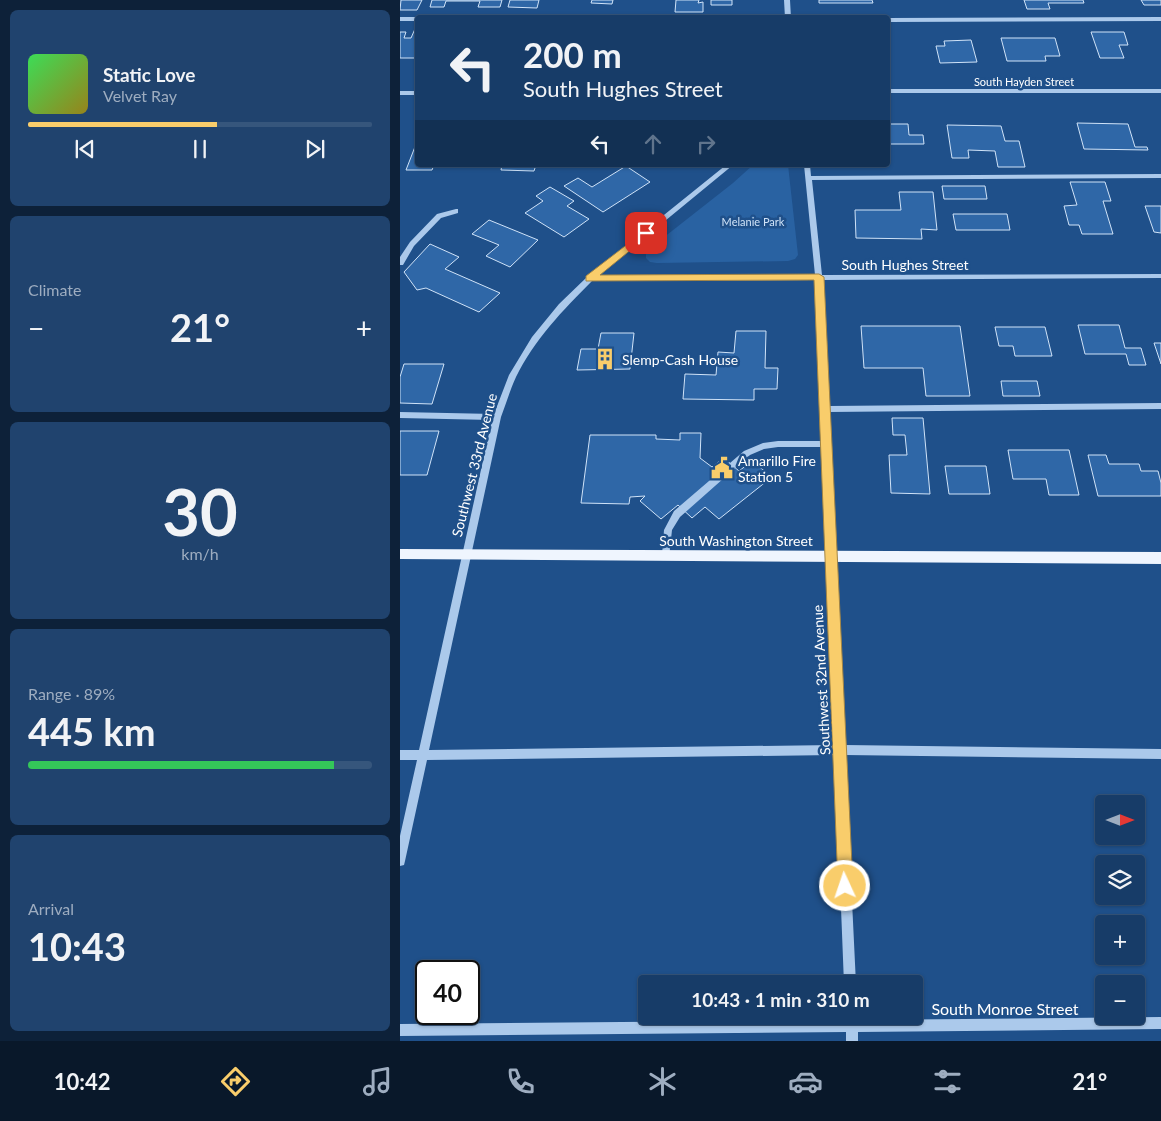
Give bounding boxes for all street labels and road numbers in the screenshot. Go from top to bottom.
street label: South Hayden Street [974,75,1074,88]
street label: South Hughes Street [841,256,969,273]
street label: Southwest 33rd Avenue [448,391,500,539]
street label: South Washington Street [659,532,813,549]
street label: Southwest 32nd Avenue [809,604,833,756]
street label: South Monroe Street [931,999,1079,1018]

